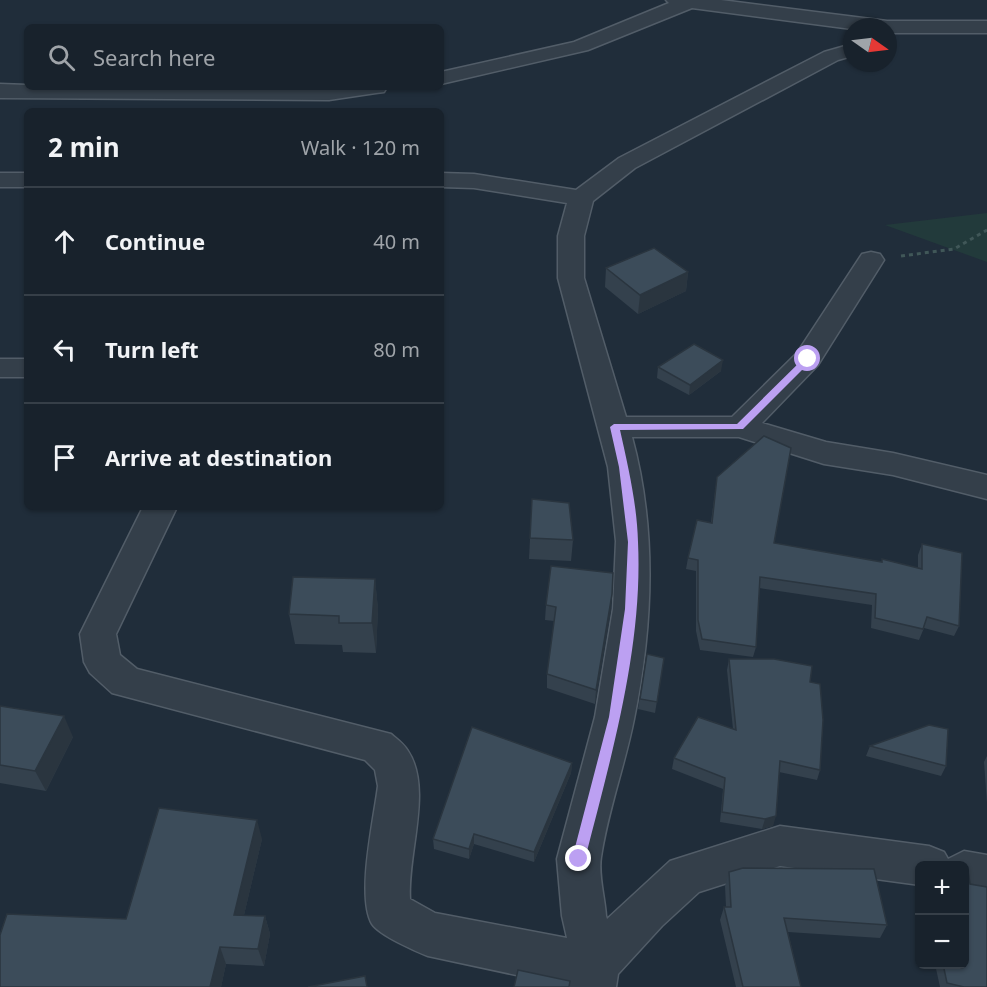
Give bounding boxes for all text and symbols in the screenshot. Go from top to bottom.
north arrow [843,18,897,72]
search box [24,24,444,90]
icon: search [45,41,78,74]
text: Search here [93,42,215,72]
text: 2 min [48,129,120,165]
text: Walk · 120 m [301,134,420,161]
icon: ahead [48,225,81,258]
text: Continue [105,226,205,256]
text: 40 m [373,228,420,255]
icon: left [48,333,81,366]
text: Turn left [105,334,199,364]
text: 80 m [373,336,420,363]
route start [794,345,820,371]
icon: arrive [48,441,81,474]
text: Arrive at destination [105,442,332,472]
route end [565,845,591,871]
map controls [915,861,969,969]
button: + [915,861,969,915]
button: − [915,915,969,969]

